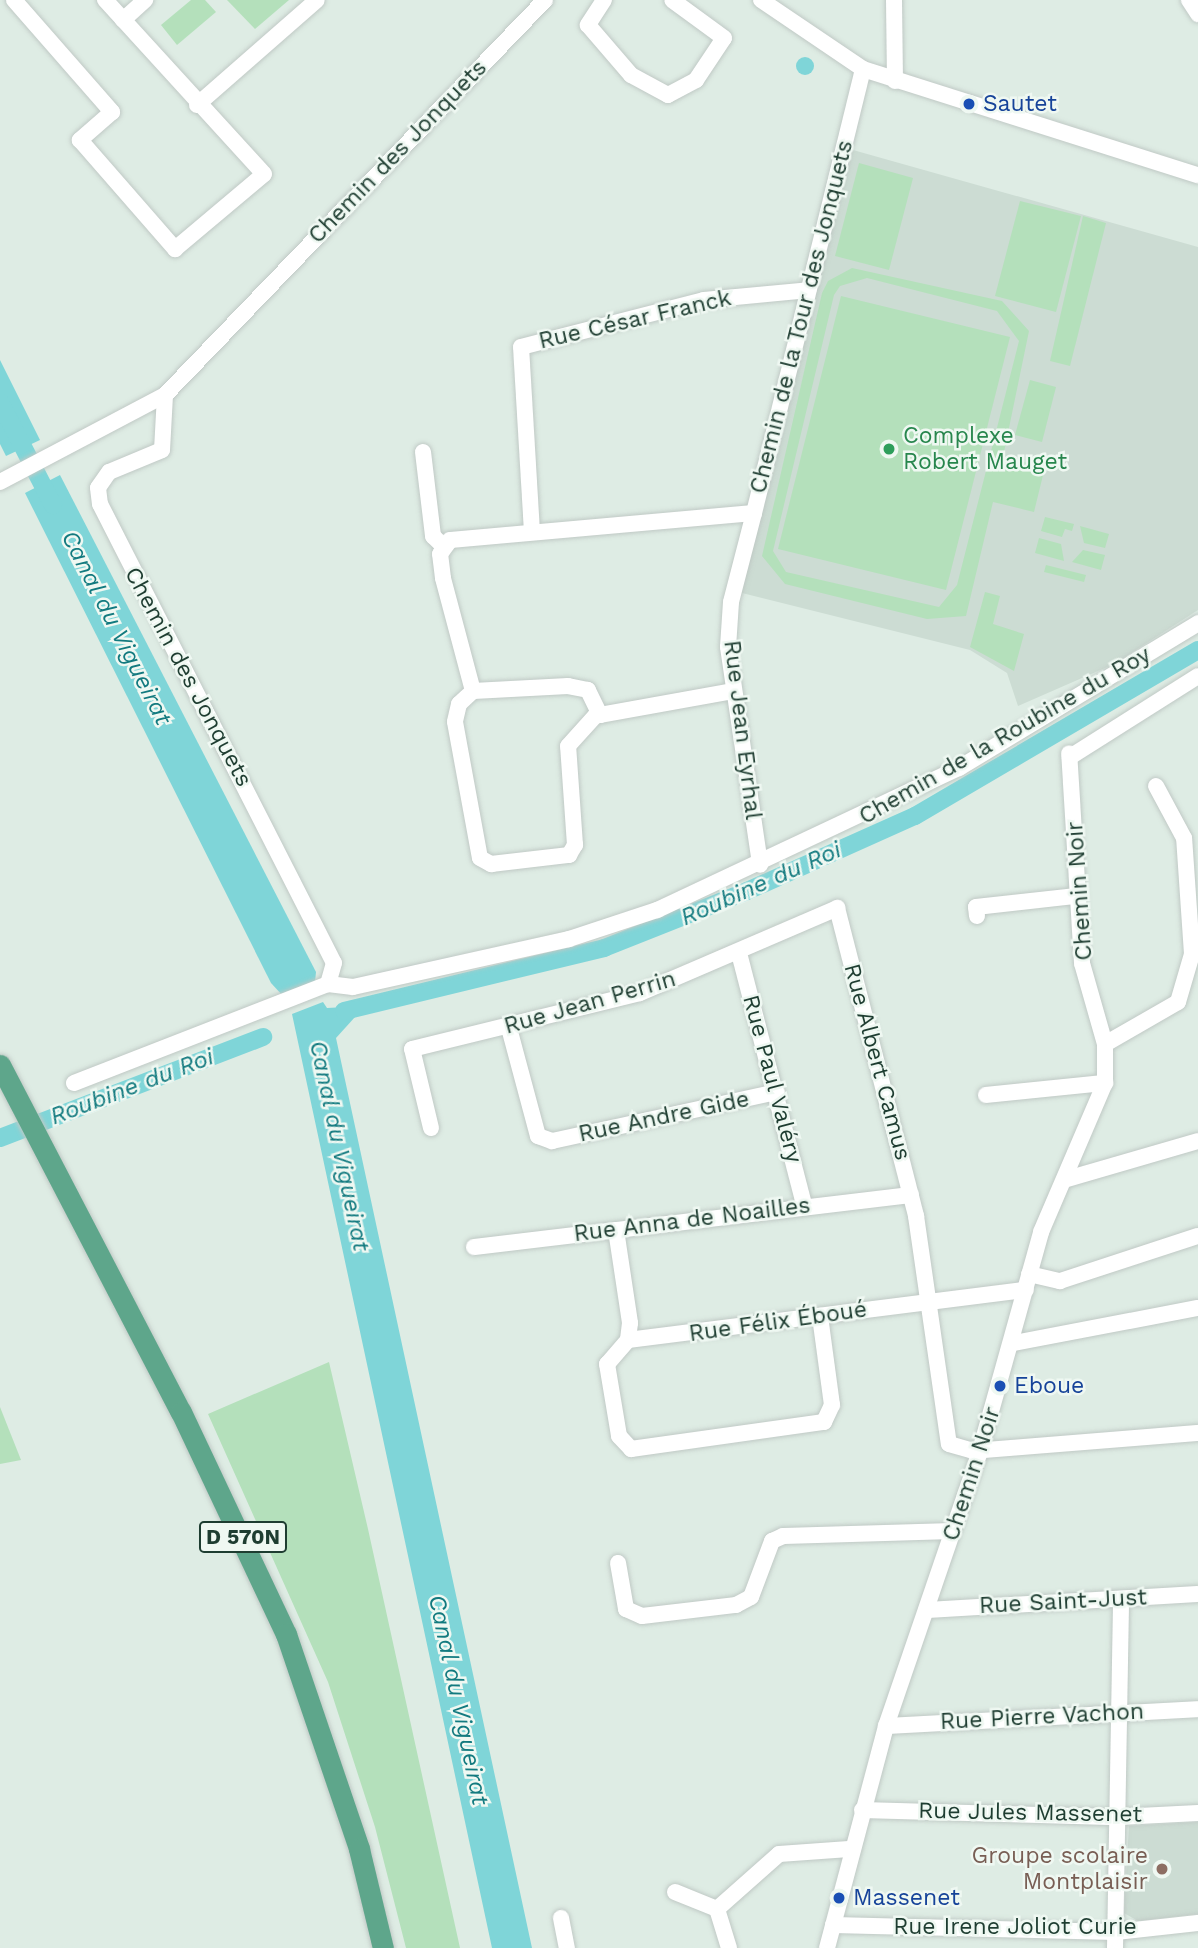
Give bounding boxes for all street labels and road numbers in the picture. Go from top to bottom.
street label: Chemin des Jonquets [303,54,493,250]
street label: Chemin de la Tour des Jonquets [744,136,860,498]
street label: Rue César Franck [536,284,734,356]
street label: Chemin des Jonquets [118,562,258,792]
street label: Rue Jean Eyrhal [717,638,767,822]
street label: Chemin de la Roubine du Roy [854,641,1156,831]
street label: Chemin Noir [1061,821,1099,961]
street label: Rue Albert Camus [837,960,917,1164]
street label: Rue Jean Perrin [501,965,679,1041]
street label: Rue Paul Valéry [736,991,808,1167]
street label: Rue Andre Gide [576,1085,752,1149]
street label: Rue Anna de Noailles [571,1192,813,1248]
street label: Rue Félix Éboué [687,1296,869,1348]
street label: Chemin Noir [937,1403,1007,1545]
road number: D 570N [198,1520,288,1554]
street label: Rue Saint-Just [978,1584,1148,1620]
street label: Rue Pierre Vachon [939,1698,1145,1736]
street label: Rue Jules Massenet [918,1797,1142,1829]
street label: Rue Irene Joliot Curie [893,1913,1137,1941]

